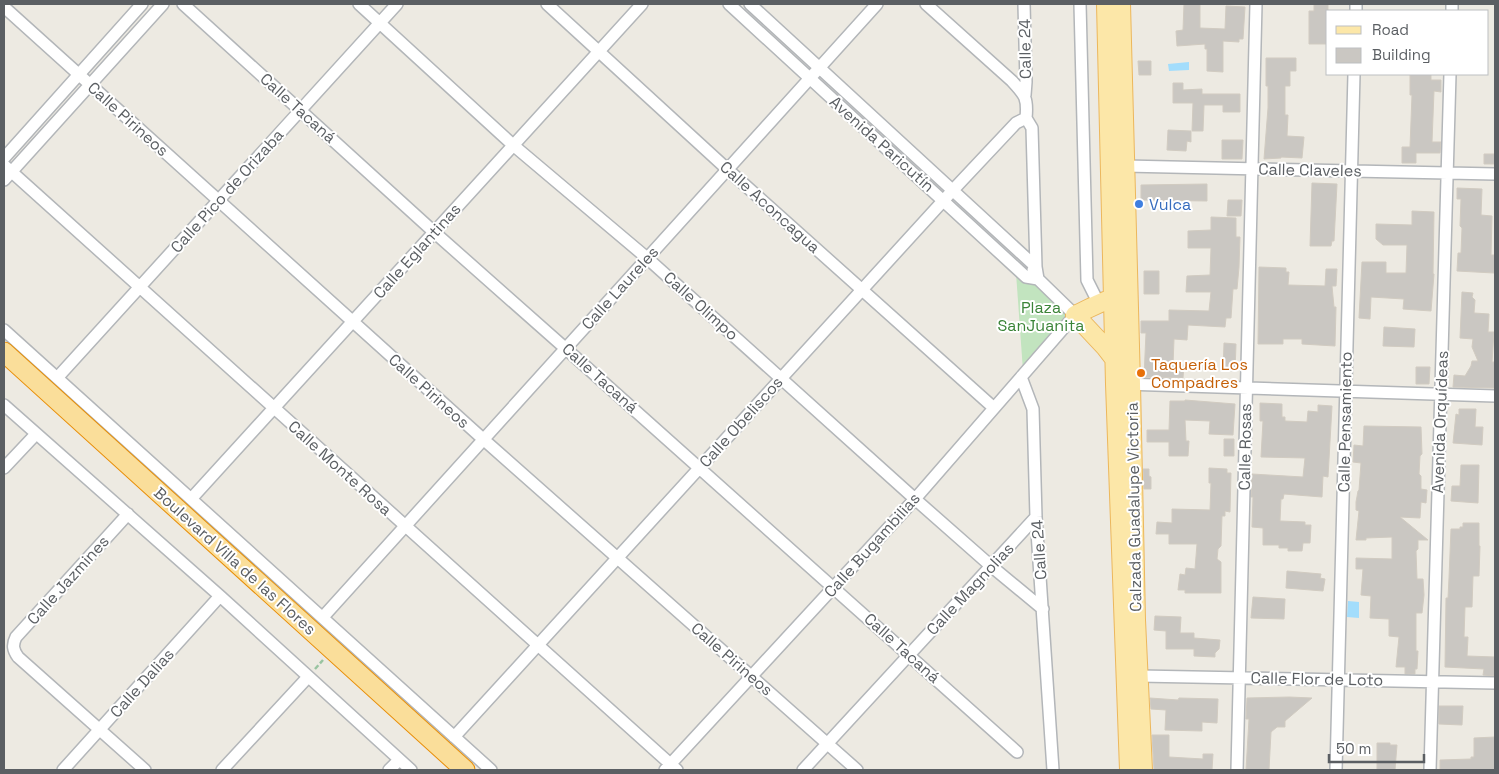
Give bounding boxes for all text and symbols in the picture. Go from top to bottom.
legend [1326,10,1489,75]
street label: Calle 24 [1014,19,1036,79]
text: Road [1372,20,1409,39]
text: Building [1372,45,1431,64]
street label: Calle Tacaná [256,68,340,148]
street label: Calle Pirineos [83,77,173,161]
street label: Avenida Paricutín [825,91,939,197]
street label: Calle Pico de Orizaba [166,125,288,257]
street label: Calle Aconcagua [715,156,825,258]
street label: Calle Claveles [1258,159,1362,181]
place label: Vulca [1149,194,1191,215]
marker: Vulca [1133,198,1145,210]
street label: Calle Eglantinas [369,199,465,303]
street label: Calle Laureles [577,242,663,334]
street label: Calle Olimpo [659,267,743,345]
park label: Plaza SanJuanita [997,297,1085,336]
street label: Calle Tacaná [558,338,642,418]
street label: Calle Pirineos [384,349,474,433]
street label: Avenida Orquídeas [1427,350,1453,494]
street label: Calle Pensamiento [1333,351,1357,493]
place label: Taquería Los Compadres [1151,354,1248,393]
marker: Taquería Los Compadres [1135,367,1147,379]
street label: Calle Obeliscos [695,372,787,472]
street label: Calzada Guadalupe Victoria [1122,402,1146,612]
street label: Calle Rosas [1234,403,1256,491]
street label: Calle Monte Rosa [284,416,396,520]
street label: Boulevard Villa de las Flores [149,482,321,640]
street label: Calle Bugambilias [819,488,925,602]
street label: Calle 24 [1026,519,1052,581]
street label: Calle Jazmines [22,531,114,629]
street label: Calle Magnolias [922,538,1018,640]
street label: Calle Tacaná [860,608,944,688]
street label: Calle Pirineos [687,618,777,700]
street label: Calle Dalias [105,644,179,722]
street label: Calle Flor de Loto [1251,667,1383,691]
scale bar [1329,732,1424,764]
text: 50 m [1336,739,1371,758]

